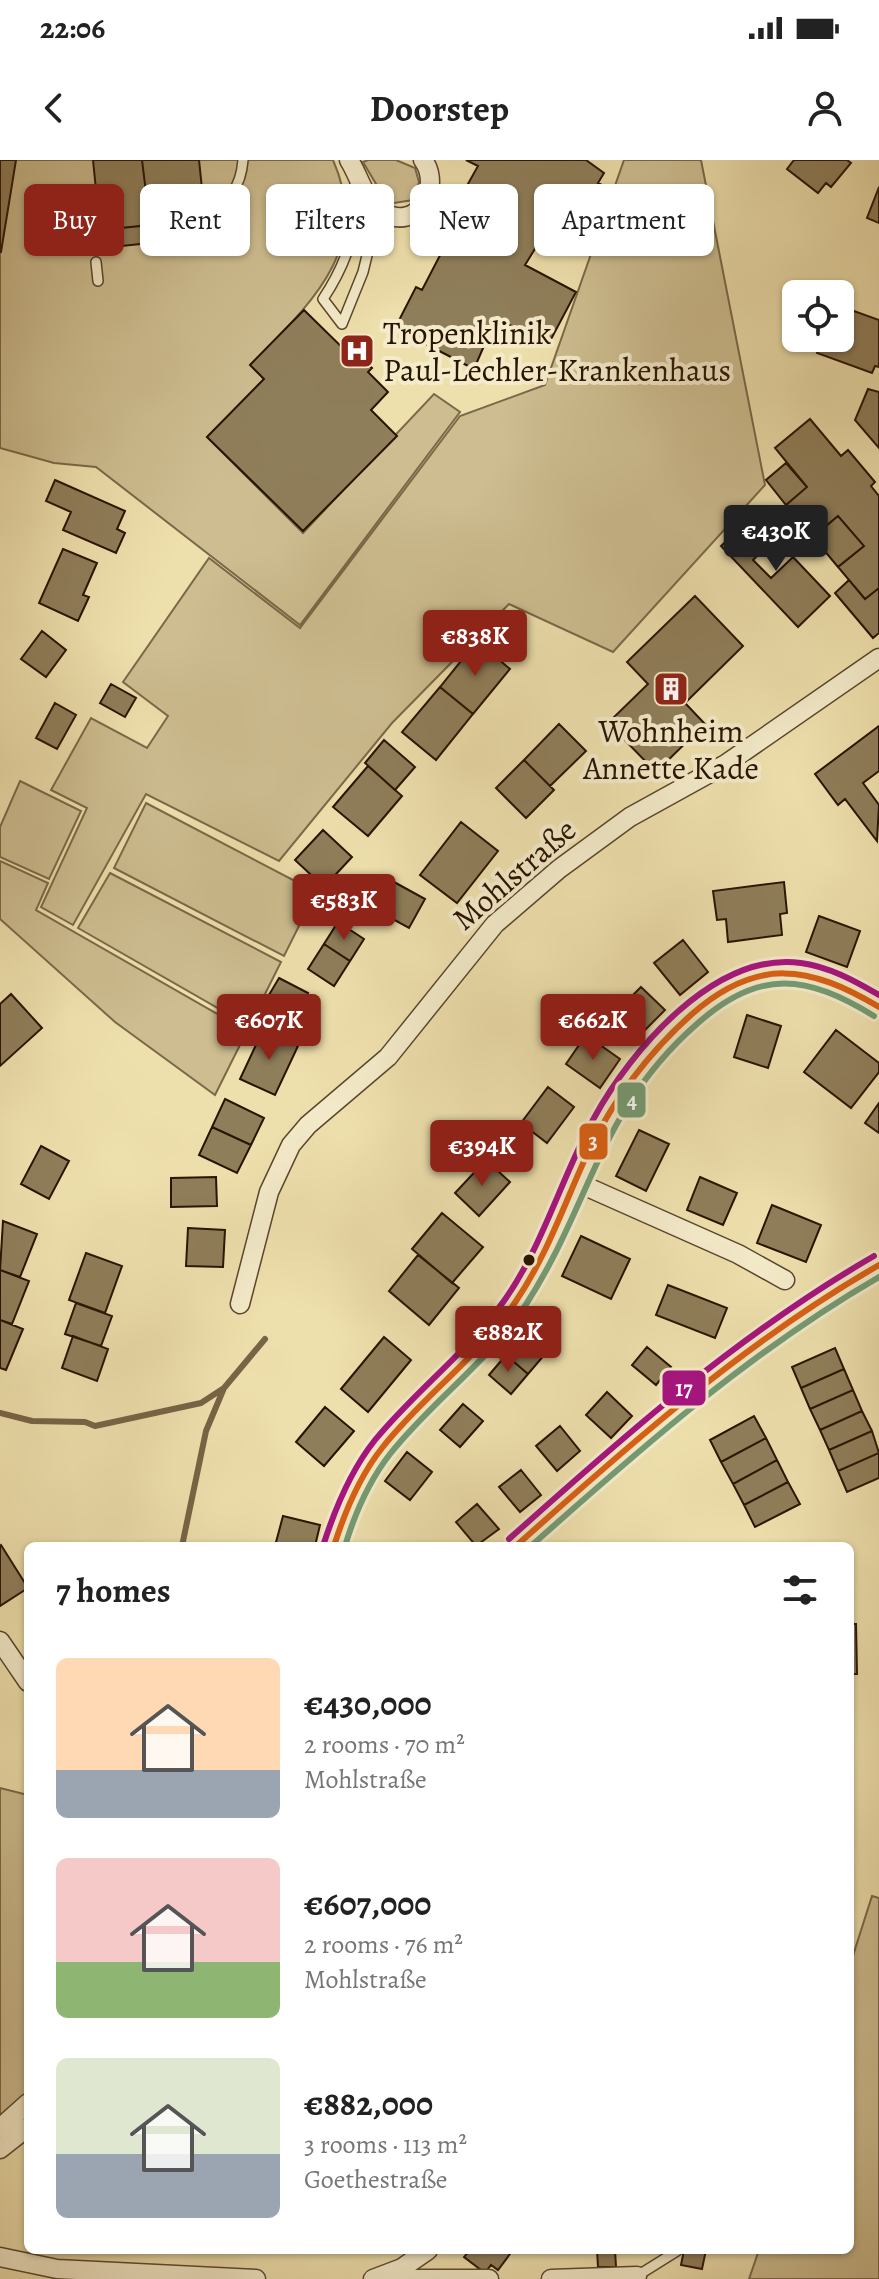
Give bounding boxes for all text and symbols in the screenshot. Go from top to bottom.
text: 22:06 [40,8,105,48]
text: Doorstep [370,84,509,133]
icon: back [32,86,76,130]
icon: person [803,86,847,130]
chip: Buy [24,184,124,256]
chip: Rent [140,184,250,256]
chip: Filters [266,184,394,256]
chip: New [410,184,518,256]
chip: Apartment [534,184,714,256]
map controls [782,280,854,352]
button: locate [782,280,854,352]
place label: Tropenklinik Paul-Lechler-Krankenhaus [383,311,731,392]
hospital icon: Tropenklinik Paul-Lechler-Krankenhaus [338,332,376,370]
pin: €430K [720,505,832,573]
text: €430K [742,513,810,548]
pin: €838K [419,610,531,678]
text: €838K [441,618,509,653]
building icon: Wohnheim Annette Kade [652,670,690,708]
place label: Wohnheim Annette Kade [582,709,759,790]
street label: Mohlstraße [443,808,585,940]
pin: €583K [288,874,400,942]
text: €583K [311,882,377,917]
pin: €607K [213,994,325,1062]
pin: €662K [537,994,649,1062]
text: €607K [235,1002,303,1037]
text: €662K [559,1002,627,1037]
line badge: 4 [616,1081,647,1119]
text: 4 [627,1086,637,1116]
pin: €394K [426,1120,538,1188]
line badge: 3 [578,1122,609,1161]
text: 3 [588,1127,598,1157]
text: €394K [448,1128,516,1163]
unlabelled marker [521,1252,537,1268]
pin: €882K [452,1306,564,1374]
text: €882K [473,1314,543,1349]
line badge: 17 [661,1369,707,1407]
text: 17 [675,1374,693,1404]
text: 7 homes [56,1567,171,1614]
icon: filters [778,1568,822,1612]
text: €430,000 [304,1680,432,1727]
icon: home [120,1690,216,1786]
text: 2 rooms · 70 m² [304,1727,465,1762]
text: Mohlstraße [304,1762,427,1797]
text: €607,000 [304,1880,431,1927]
icon: home [120,1890,216,1986]
text: 2 rooms · 76 m² [304,1927,463,1962]
text: Mohlstraße [304,1962,427,1997]
text: €882,000 [304,2080,433,2127]
icon: home [120,2090,216,2186]
text: 3 rooms · 113 m² [304,2127,467,2162]
text: Goethestraße [304,2162,447,2197]

